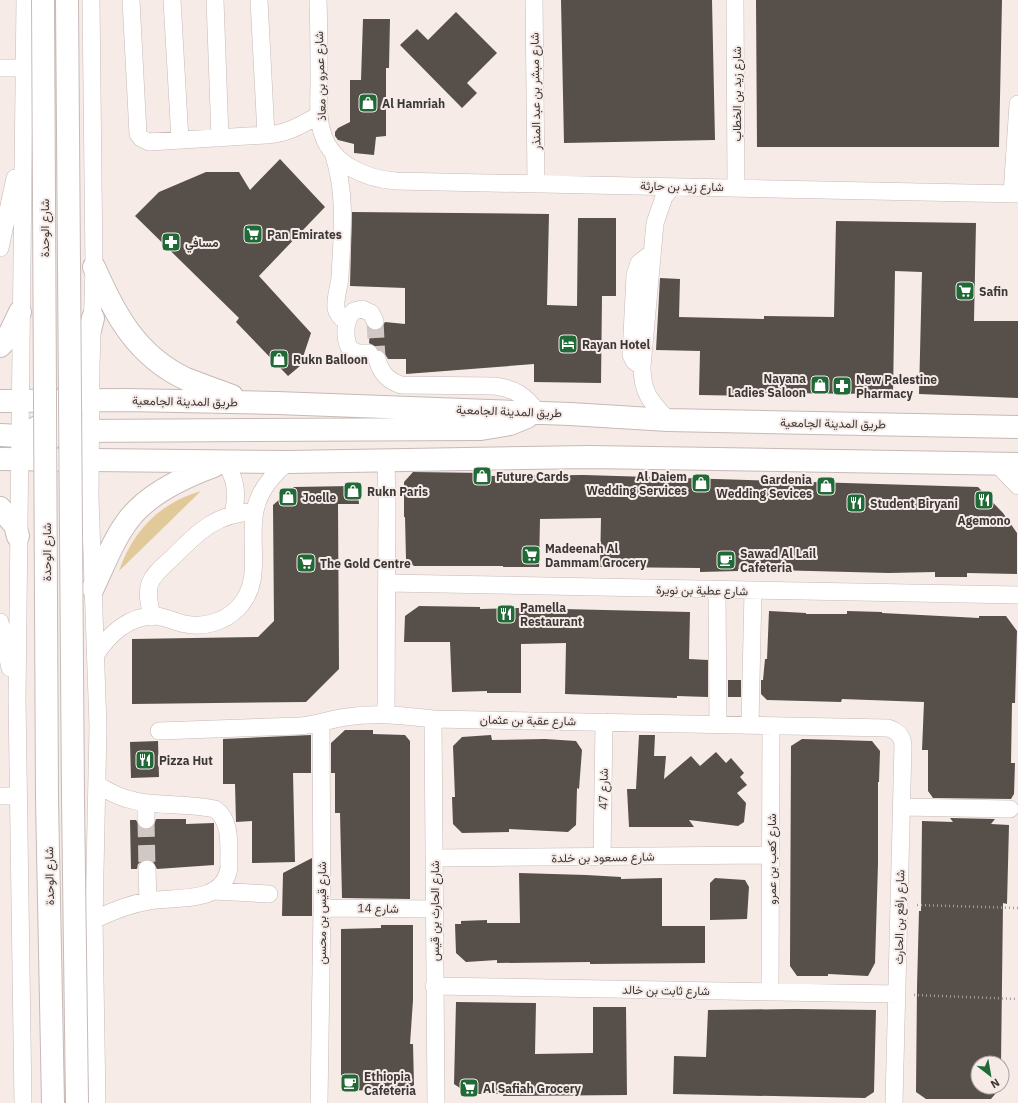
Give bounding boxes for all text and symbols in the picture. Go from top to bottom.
street label: شارع عمرو بن معاذ [311,31,331,121]
street label: شارع مبشر بن عبد المنذر [526,32,546,151]
street label: شارع زيد بن الخطاب [729,46,746,142]
shop icon: Al Hamriah [357,92,379,114]
place label: Al Hamriah [382,96,445,111]
street label: شارع زيد بن حارثة [640,178,724,196]
street label: شارع الوحدة [37,199,54,257]
supermarket icon: Pan Emirates [242,223,264,245]
place label: Pan Emirates [267,227,342,242]
pharmacy icon: مسافي [160,231,182,253]
place label: مسافي [185,235,219,253]
supermarket icon: Safin [954,280,976,302]
place label: Safin [979,284,1008,299]
hotel icon: Rayan Hotel [557,333,579,355]
place label: Rayan Hotel [582,337,650,352]
shop icon: Rukn Balloon [268,348,290,370]
place label: Rukn Balloon [293,352,368,367]
place label: Nayana Ladies Saloon [728,371,806,400]
place label: New Palestine Pharmacy [856,372,937,401]
shop icon: Nayana Ladies Saloon [809,374,831,396]
pharmacy icon: New Palestine Pharmacy [831,375,853,397]
street label: طريق المدينة الجامعية [132,393,238,410]
street label: طريق المدينة الجامعية [456,402,562,421]
street label: طريق المدينة الجامعية [780,415,886,432]
shop icon: Future Cards [471,465,493,487]
place label: Future Cards [496,469,569,484]
place label: Al Daiem Wedding Services [586,469,687,498]
shop icon: Al Daiem Wedding Services [690,472,712,494]
place label: Gardenia Wedding Sevices [716,472,812,501]
shop icon: Gardenia Wedding Sevices [815,475,837,497]
shop icon: Rukn Paris [342,480,364,502]
place label: Rukn Paris [367,484,428,499]
shop icon: Joelle [277,486,299,508]
restaurant icon: Agemono [973,489,995,511]
place label: Joelle [302,490,336,505]
restaurant icon: Student Biryani [845,492,867,514]
place label: Student Biryani [870,496,958,511]
place label: Agemono [958,513,1011,528]
street label: شارع الوحدة [39,523,56,581]
place label: Madeenah Al Dammam Grocery [545,541,647,570]
supermarket icon: Madeenah Al Dammam Grocery [520,544,542,566]
place label: Sawad Al Lail Cafeteria [740,546,816,575]
cafe icon: Sawad Al Lail Cafeteria [715,549,737,571]
supermarket icon: The Gold Centre [295,552,317,574]
place label: The Gold Centre [320,556,411,571]
street label: شارع عطية بن نويرة [656,582,748,600]
place label: Pamella Restaurant [520,600,583,629]
restaurant icon: Pamella Restaurant [495,603,517,625]
street label: شارع عقبة بن عثمان [480,712,576,730]
restaurant icon: Pizza Hut [134,749,156,771]
place label: Pizza Hut [159,753,213,768]
street label: شارع 47 [595,768,613,810]
street label: شارع كعب بن عمرو [764,813,781,905]
street label: شارع الوحدة [41,847,59,905]
street label: شارع مسعود بن خلدة [551,849,655,867]
street label: شارع الحارث بن قيس [427,861,444,961]
street label: شارع قيس بن محسن [314,862,331,964]
street label: شارع رافع بن الحارث [891,869,909,965]
street label: شارع 14 [357,900,399,918]
street label: شارع ثابت بن خالد [622,982,710,1000]
north arrow [970,1055,1010,1095]
place label: Ethiopia Cafeteria [364,1069,416,1098]
cafe icon: Ethiopia Cafeteria [339,1072,361,1094]
text: N [988,1076,1002,1092]
supermarket icon: Al Safiah Grocery [458,1077,480,1099]
place label: Al Safiah Grocery [483,1081,582,1096]

